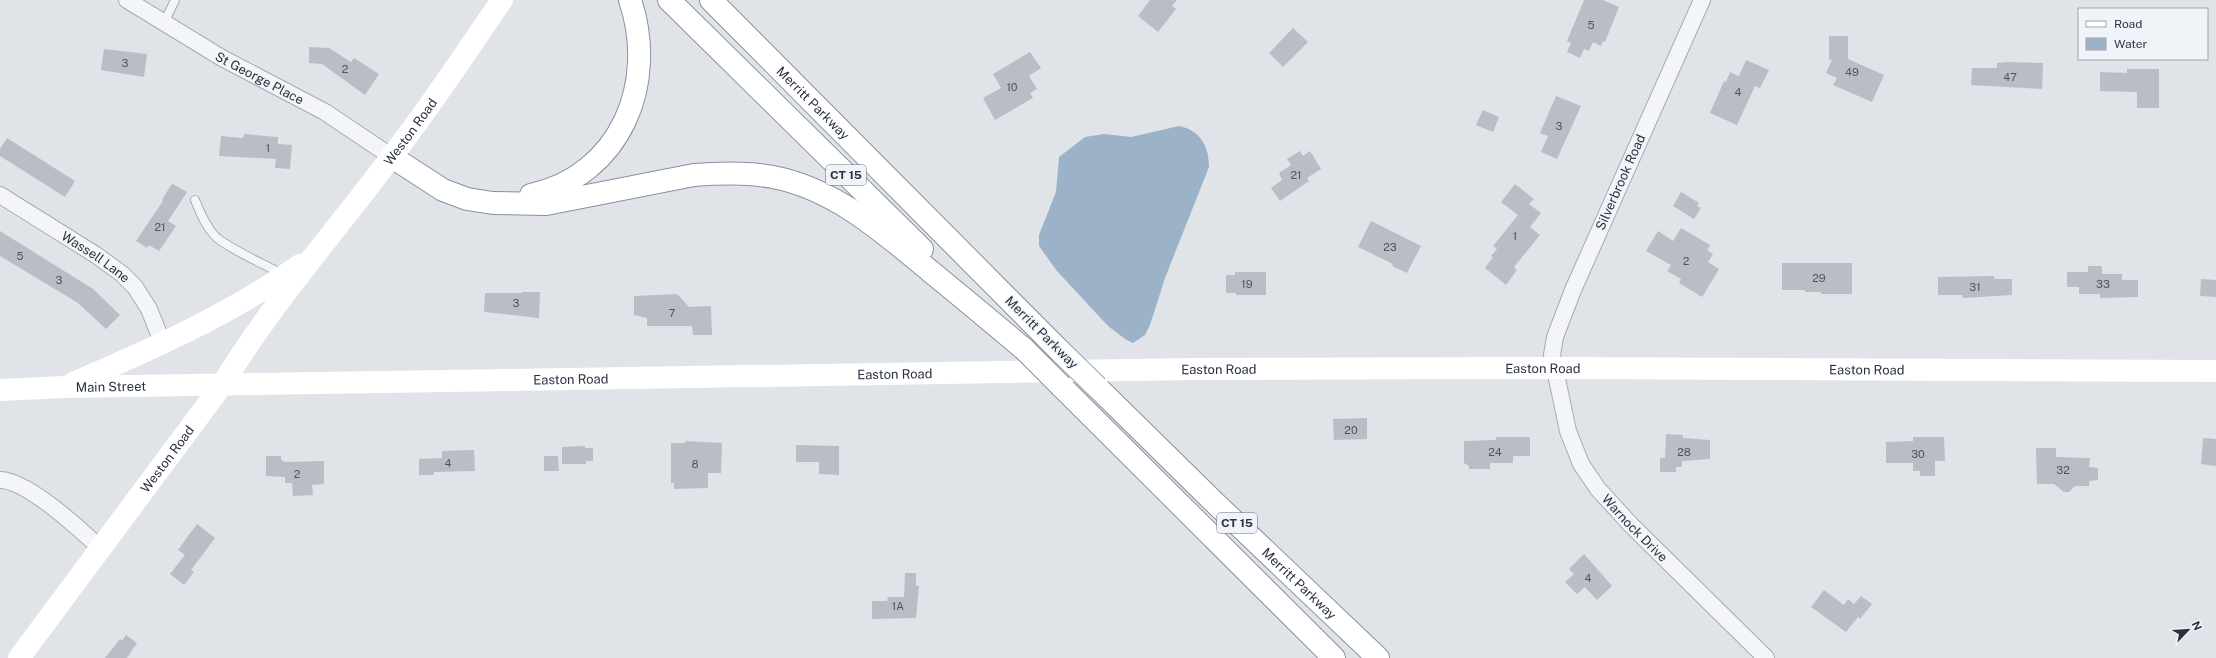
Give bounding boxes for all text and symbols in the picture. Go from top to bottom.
legend [2078,8,2208,60]
text: Road [2114,17,2142,31]
house number: 5 [1587,19,1595,31]
text: Water [2114,37,2148,51]
street label: St George Place [212,49,306,108]
house number: 3 [122,57,129,69]
house number: 2 [342,63,349,75]
street label: Merritt Parkway [773,64,852,143]
house number: 49 [1845,66,1859,78]
house number: 47 [2003,71,2017,83]
house number: 10 [1006,81,1018,93]
house number: 4 [1735,86,1742,98]
street label: Weston Road [381,96,440,168]
house number: 3 [1556,120,1563,132]
street label: Silverbrook Road [1593,132,1648,232]
house number: 1 [266,142,270,154]
road number: CT 15 [826,165,866,185]
house number: 21 [1290,169,1302,181]
house number: 21 [154,221,166,233]
street label: Wassell Lane [59,228,133,286]
house number: 1 [1513,230,1517,242]
house number: 23 [1383,241,1397,253]
house number: 5 [16,250,24,262]
house number: 2 [1683,255,1690,267]
house number: 29 [1812,272,1826,284]
house number: 3 [56,274,63,286]
house number: 19 [1241,278,1253,290]
house number: 33 [2096,278,2110,290]
house number: 31 [1969,281,1981,293]
street label: Merritt Parkway [1002,293,1081,372]
house number: 3 [513,297,520,309]
house number: 7 [669,307,676,319]
street label: Easton Road [1505,361,1580,376]
street label: Easton Road [1181,362,1256,377]
street label: Easton Road [1829,362,1904,378]
street label: Easton Road [857,366,933,382]
street label: Easton Road [533,371,609,388]
street label: Main Street [75,379,146,395]
street label: Weston Road [138,423,197,496]
house number: 20 [1344,424,1358,436]
house number: 24 [1488,446,1502,458]
house number: 28 [1677,446,1691,458]
house number: 30 [1911,448,1925,460]
house number: 4 [445,457,452,469]
house number: 8 [691,458,699,470]
house number: 32 [2056,464,2070,476]
house number: 2 [294,468,301,480]
street label: Warnock Drive [1599,492,1671,565]
road number: CT 15 [1217,513,1257,533]
street label: Merritt Parkway [1259,545,1339,622]
house number: 4 [1585,572,1592,584]
house number: 1A [892,600,904,612]
north arrow [2168,610,2208,650]
text: N [2190,619,2204,632]

